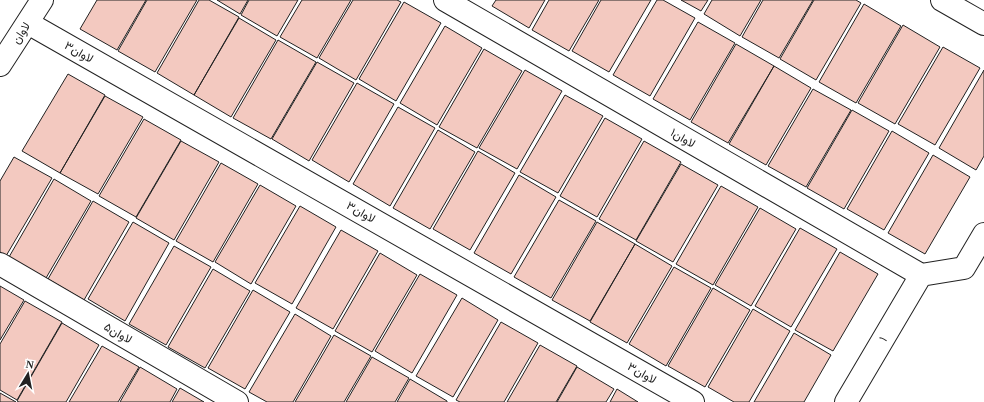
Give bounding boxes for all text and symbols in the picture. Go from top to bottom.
street label: لاوان [9,20,34,47]
street label: ۳لاوان [62,38,96,67]
street label: ۱لاوان [668,125,698,152]
street label: ۳لاوان [344,198,378,227]
street label: ۵لاوان [101,319,135,347]
street label: ۱ [876,334,890,344]
north arrow [8,354,48,394]
text: N [25,358,35,371]
street label: ۳لاوان [625,359,659,388]

